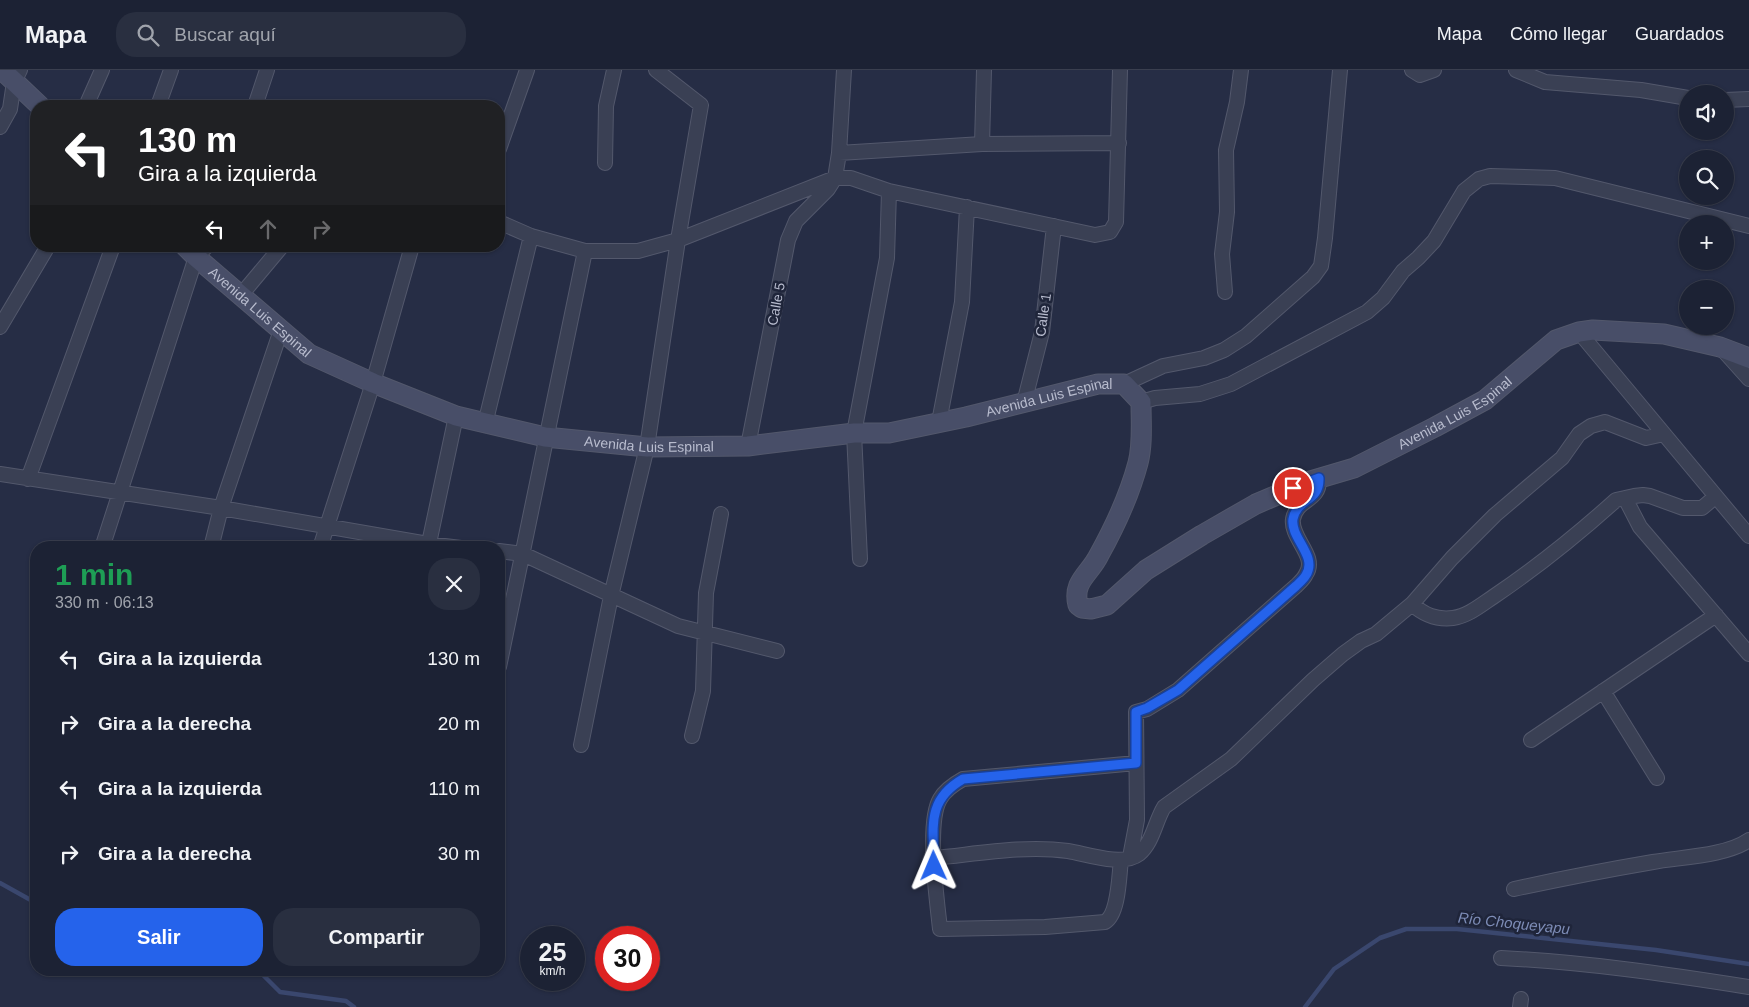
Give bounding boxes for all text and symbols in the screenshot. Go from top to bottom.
search box [116,12,466,57]
text: Mapa [25,21,86,48]
icon: search [134,21,162,49]
text: Buscar aquí [174,24,276,45]
text: Mapa [1437,24,1482,44]
text: Cómo llegar [1510,24,1607,44]
text: Guardados [1635,24,1724,44]
map controls [1679,85,1734,335]
button: sound [1679,85,1734,140]
icon: left [55,120,120,185]
text: 130 m [138,120,237,159]
button: search [1679,150,1734,205]
text: Gira a la izquierda [138,161,317,186]
icon: left [201,215,229,243]
icon: ahead [254,215,282,243]
icon: right [307,215,335,243]
button: + [1679,215,1734,270]
street label: Avenida Luis Espinal [206,264,315,360]
button: − [1679,280,1734,335]
street label: Calle 5 [764,281,788,327]
street label: Calle 1 [1032,292,1054,338]
street label: Avenida Luis Espinal [1395,373,1515,453]
street label: Avenida Luis Espinal [984,375,1112,420]
street label: Avenida Luis Espinal [584,433,714,455]
pin [1272,467,1314,509]
icon: arrive [1279,474,1307,502]
text: 1 min [55,558,133,591]
button: close [428,558,480,610]
text: 330 m · 06:13 [55,594,154,611]
icon: left [55,645,83,673]
text: Gira a la izquierda [98,648,262,669]
text: 130 m [427,648,480,669]
icon: right [55,710,83,738]
text: Gira a la derecha [98,713,251,734]
text: 20 m [438,713,480,734]
icon: left [55,775,83,803]
text: Gira a la izquierda [98,778,262,799]
text: 110 m [429,778,480,799]
position arrow [907,839,959,891]
icon: right [55,840,83,868]
text: Gira a la derecha [98,843,251,864]
text: 30 m [438,843,480,864]
button: Salir [55,908,263,966]
button: Compartir [273,908,480,966]
water label: Río Choqueyapu [1457,909,1572,937]
speed limit sign: 30 [595,926,660,991]
text: 25 [539,938,566,966]
text: km/h [539,964,566,978]

